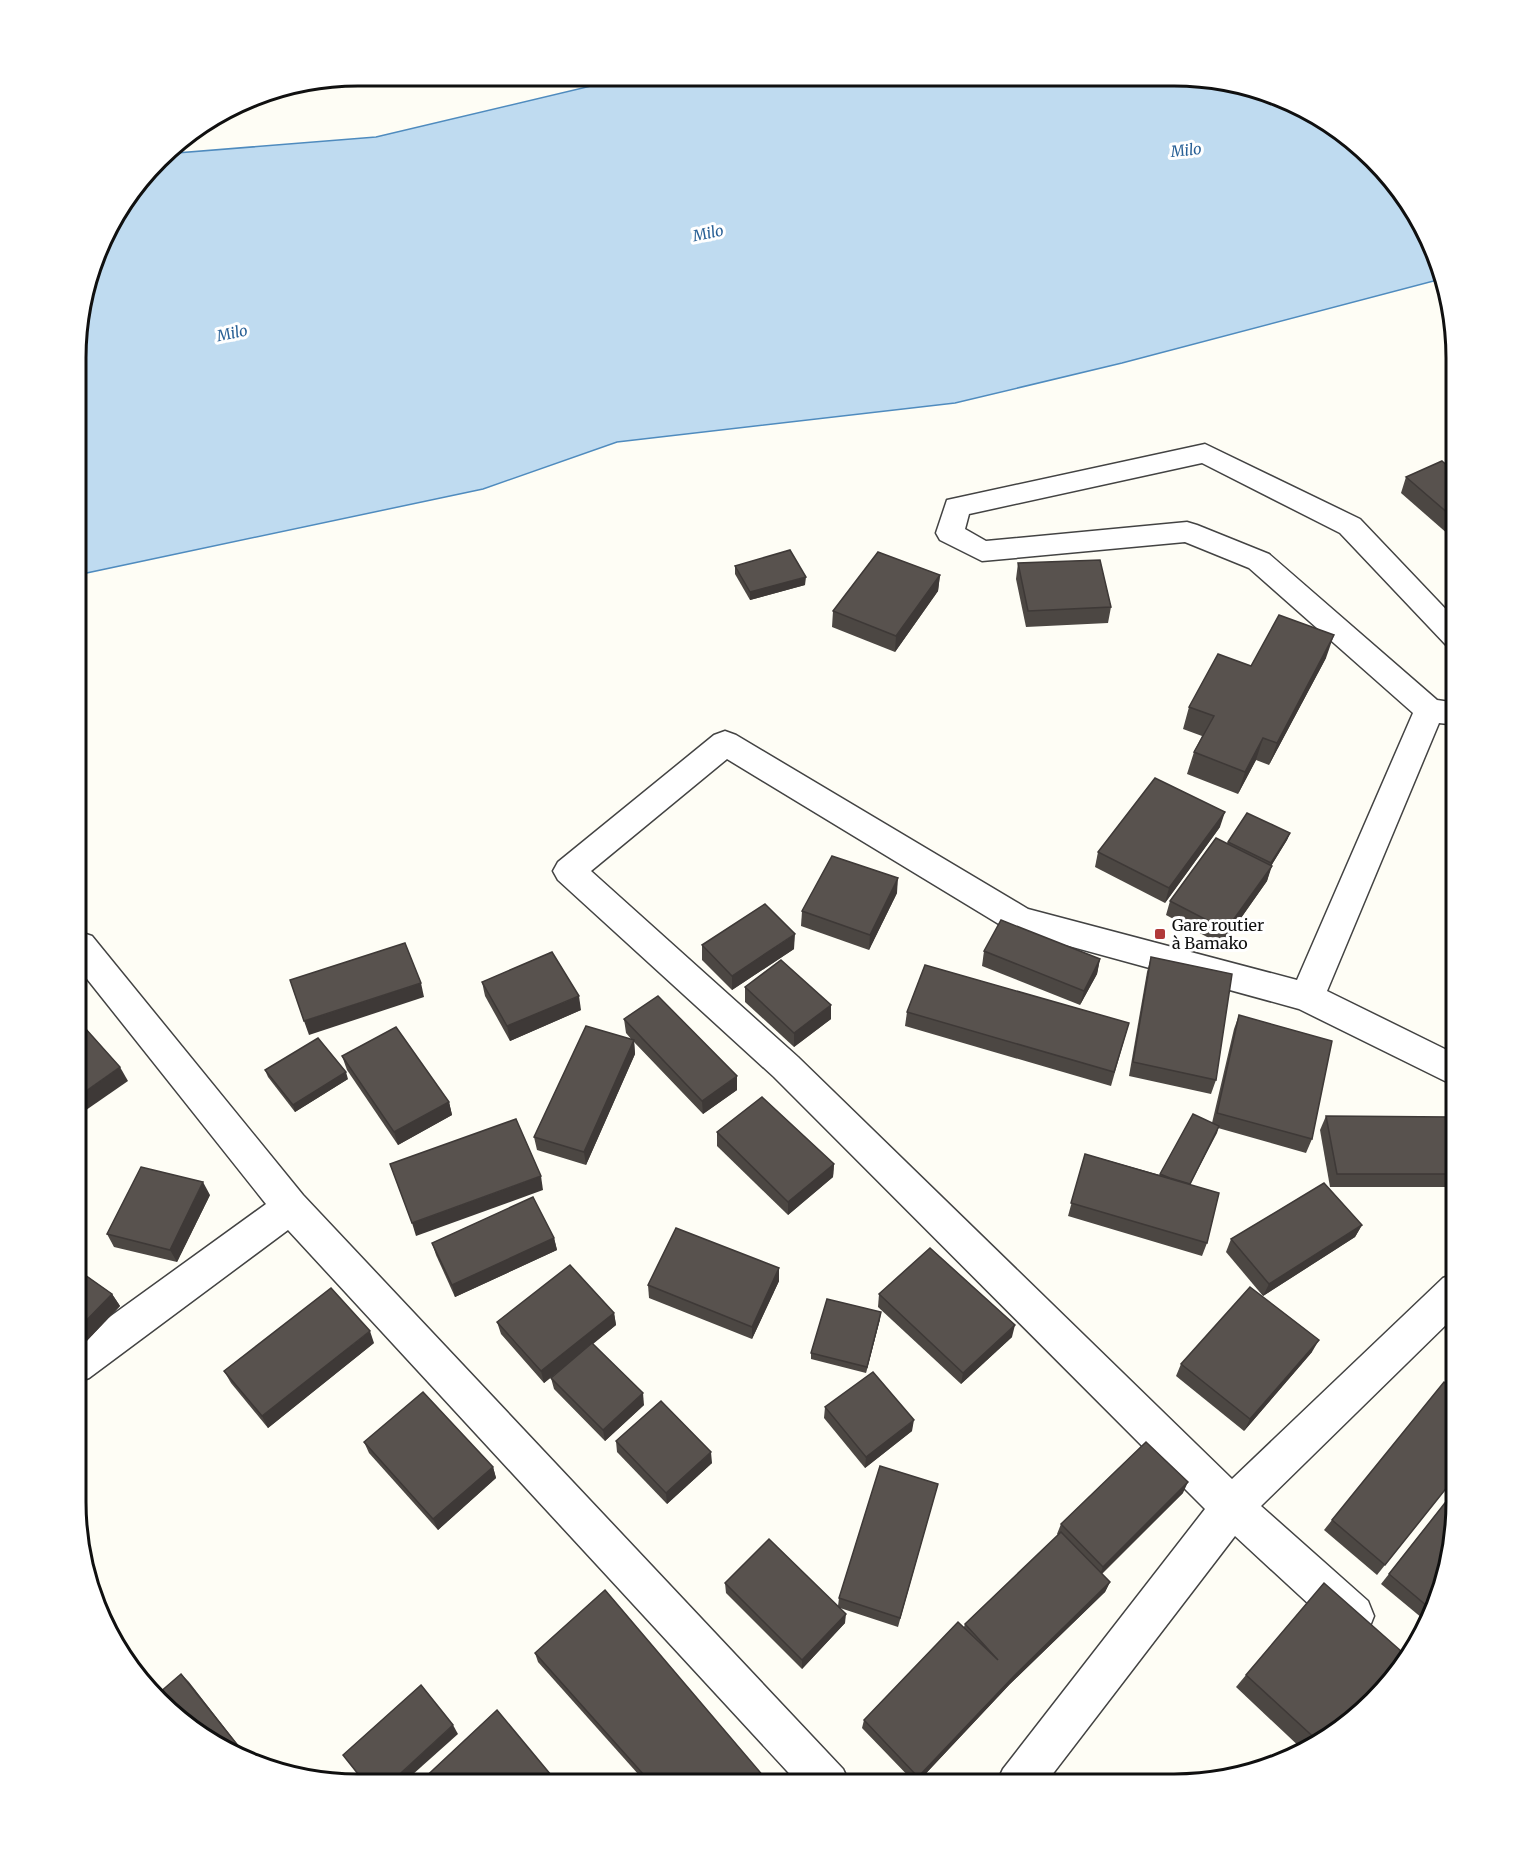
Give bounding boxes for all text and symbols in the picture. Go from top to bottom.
water label: Milo [1169,139,1202,161]
water label: Milo [690,220,725,246]
water label: Milo [214,320,249,346]
place label: Gare routier à Bamako [1172,915,1264,953]
marker: Gare routier à Bamako [1153,927,1167,941]

